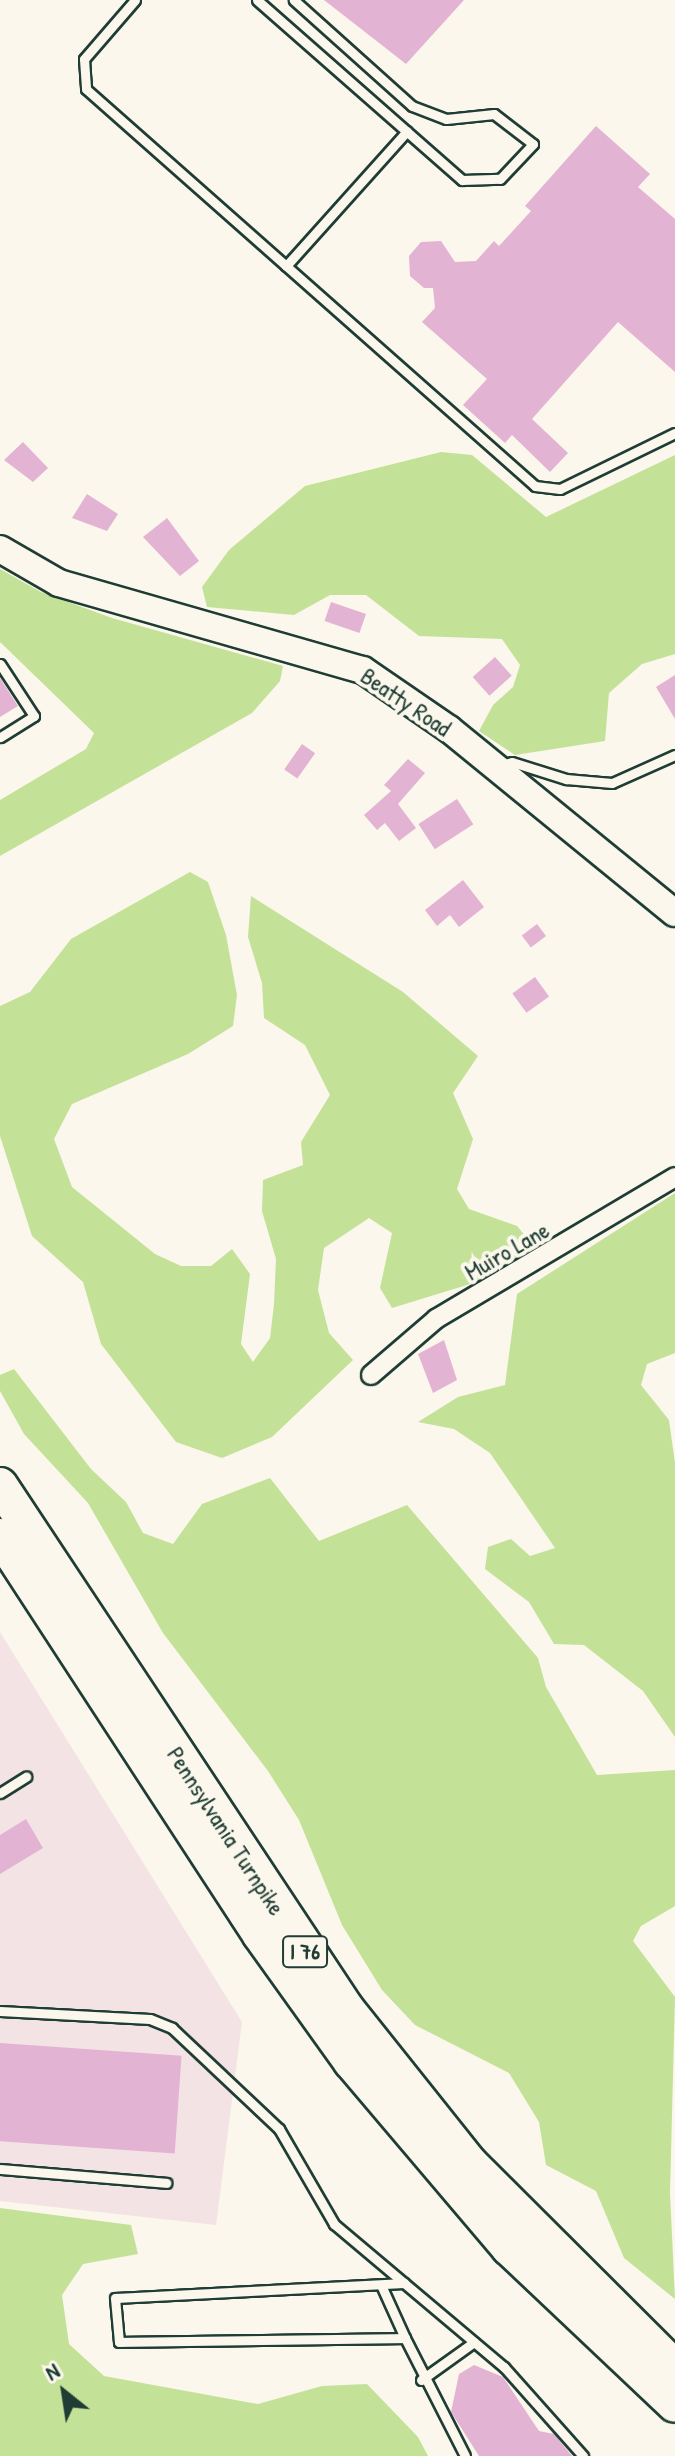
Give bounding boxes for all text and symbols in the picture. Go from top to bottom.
street label: Beatty Road [355,661,457,743]
street label: Muiro Lane [460,1215,554,1287]
street label: Pennsylvania Turnpike [161,1741,291,1921]
road number: I 76 [281,1934,329,1970]
north arrow [24,2352,104,2432]
text: N [39,2355,65,2387]

